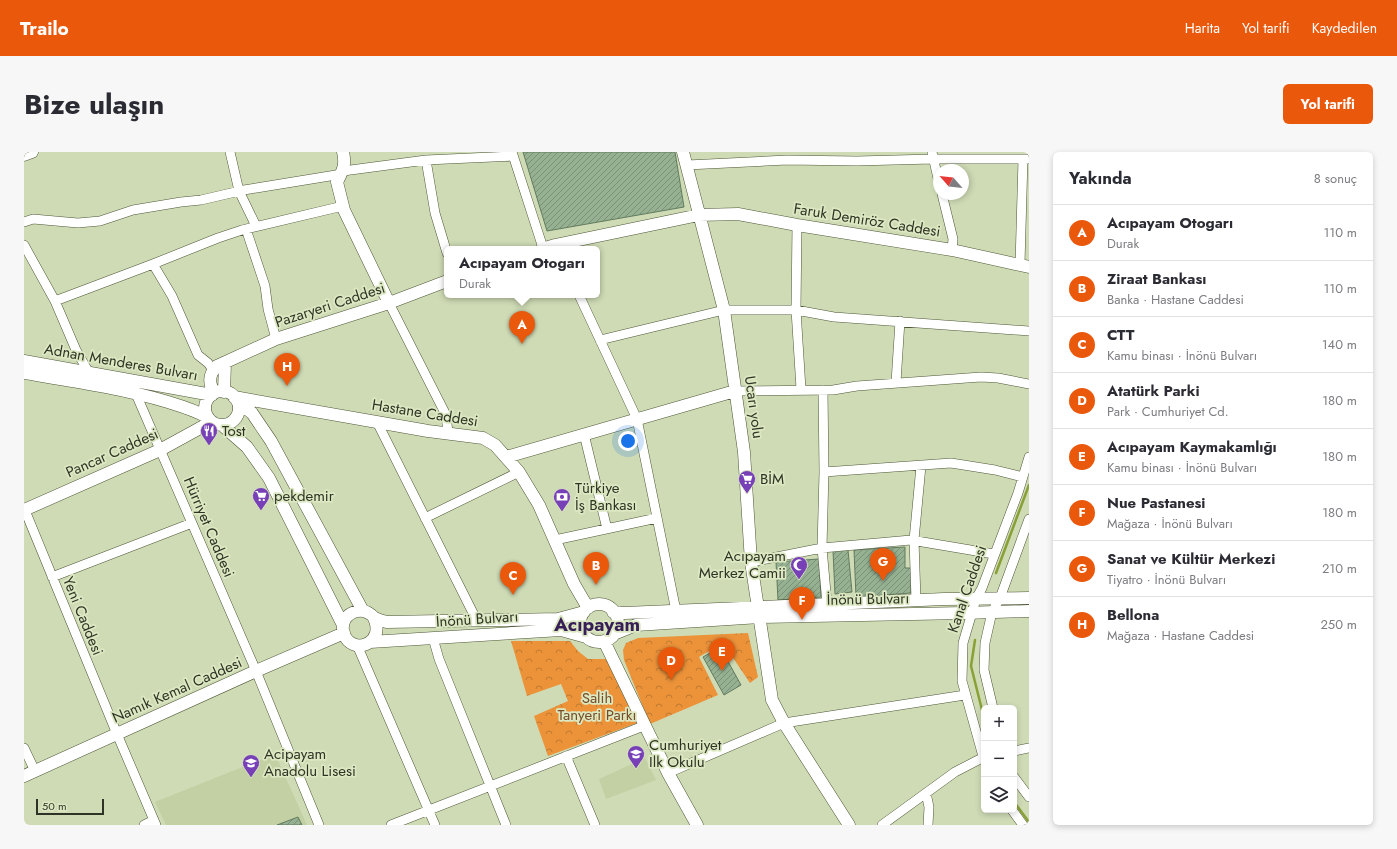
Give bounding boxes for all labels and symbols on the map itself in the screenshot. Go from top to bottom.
north arrow [933,164,969,200]
street label: Faruk Demiröz Caddesi [792,198,942,242]
street label: Pazaryeri Caddesi [272,277,388,333]
pin: A [509,311,535,344]
street label: Adnan Menderes Bulvarı [42,338,200,386]
pin: H [274,353,300,386]
street label: Ucarı yolu [739,374,769,440]
street label: Hastane Caddesi [370,394,480,432]
place label: Tost [222,420,246,442]
restaurant icon: Tost [199,421,219,446]
street label: Pancar Caddesi [62,423,162,483]
your location [618,431,638,451]
place label: BİM [760,468,784,490]
supermarket icon: BİM [737,469,757,494]
street label: Hürriyet Caddesi [178,473,240,581]
place label: Türkiye İş Bankası [575,477,636,516]
place label: pekdemir [274,485,335,507]
supermarket icon: pekdemir [251,486,271,511]
bank icon: Türkiye İş Bankası [552,487,572,512]
street label: Kanal Caddesi [942,542,992,636]
place label: Acıpayam Merkez Camii [699,545,786,584]
pin: G [870,548,896,581]
pin: B [583,552,609,585]
mosque icon: Acıpayam Merkez Camii [789,555,809,580]
pin: C [500,562,526,595]
street label: Yeni Caddesi [57,573,109,659]
pin: F [789,587,815,620]
street label: İnönü Bulvarı [827,587,909,611]
street label: İnönü Bulvarı [435,605,519,633]
district label: Acıpayam [553,611,640,638]
pin: E [709,638,735,671]
pin: D [658,647,684,680]
street label: Namık Kemal Caddesi [108,651,246,729]
park label: Salih Tanyeri Parkı [558,687,636,726]
place label: Cumhuriyet Ilk Okulu [649,734,722,773]
place label: Acipayam Anadolu Lisesi [264,743,356,782]
school or university icon: Cumhuriyet Ilk Okulu [626,744,646,769]
school or university icon: Acipayam Anadolu Lisesi [241,753,261,778]
scale bar [36,797,104,816]

